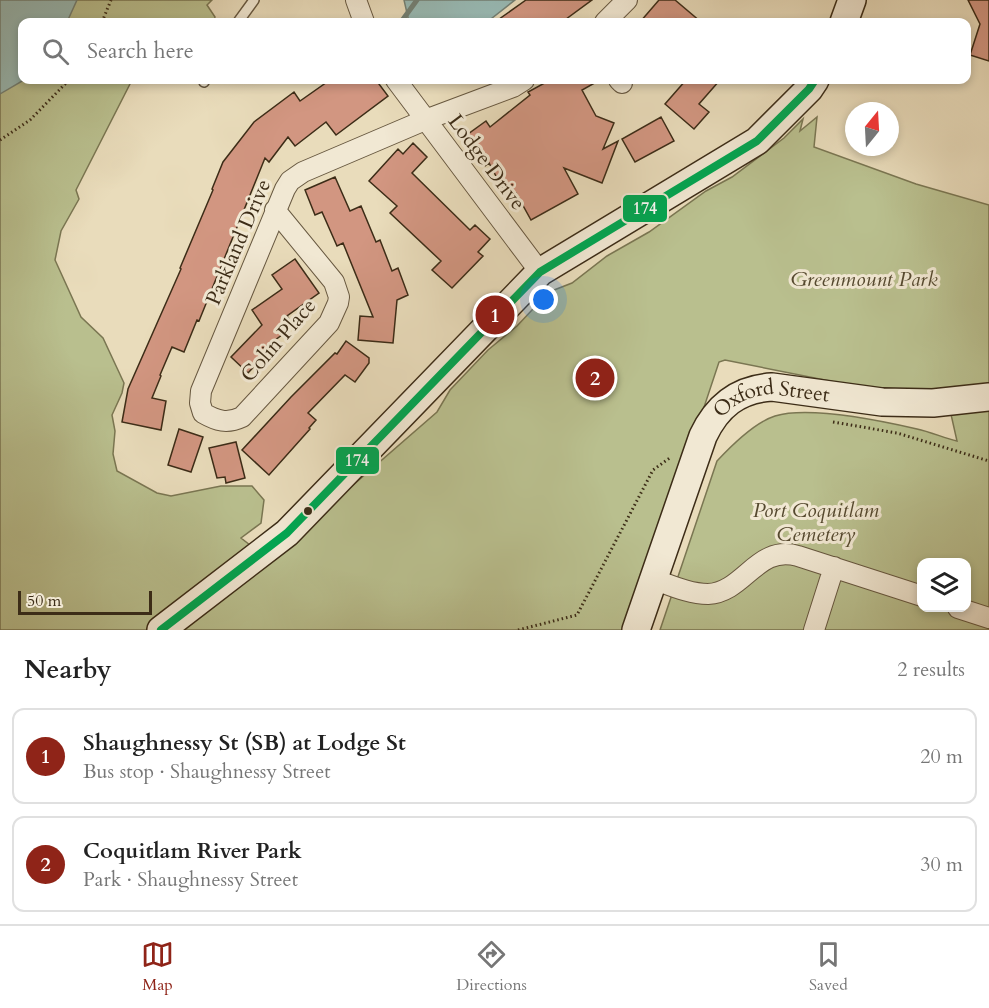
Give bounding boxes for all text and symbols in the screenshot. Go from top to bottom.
search box [18,18,971,84]
icon: search [39,35,72,68]
text: Search here [87,36,194,66]
north arrow [845,102,899,156]
street label: Lodge Drive [441,108,532,216]
street label: Parkland Drive [199,175,278,310]
line badge: 174 [622,194,668,223]
text: 174 [633,198,657,220]
park label: Greenmount Park [790,265,938,294]
your location [529,285,558,314]
street label: Colin Place [234,292,323,388]
pin: 1 [476,292,514,338]
pin: 2 [576,356,614,400]
street label: Oxford Street [706,373,832,424]
line badge: 174 [335,446,380,475]
text: 174 [345,450,369,472]
park label: Port Coquitlam Cemetery [753,496,879,549]
unlabelled marker [302,505,314,517]
map controls [917,558,971,612]
button: layers [917,558,971,612]
scale bar [18,588,152,616]
text: 50 m [27,590,61,612]
text: Nearby [24,652,112,687]
text: 2 results [897,656,965,683]
text: Shaughnessy St (SB) at Lodge St [83,728,406,758]
text: 1 [40,743,51,770]
text: 20 m [920,743,963,770]
text: Bus stop · Shaughnessy Street [83,758,331,785]
text: Coquitlam River Park [83,836,302,866]
text: 2 [40,851,51,878]
text: 30 m [920,851,963,878]
text: Park · Shaughnessy Street [83,866,298,893]
tab: Map [141,938,174,996]
tab: Directions [456,938,527,996]
tab: Saved [809,938,848,996]

